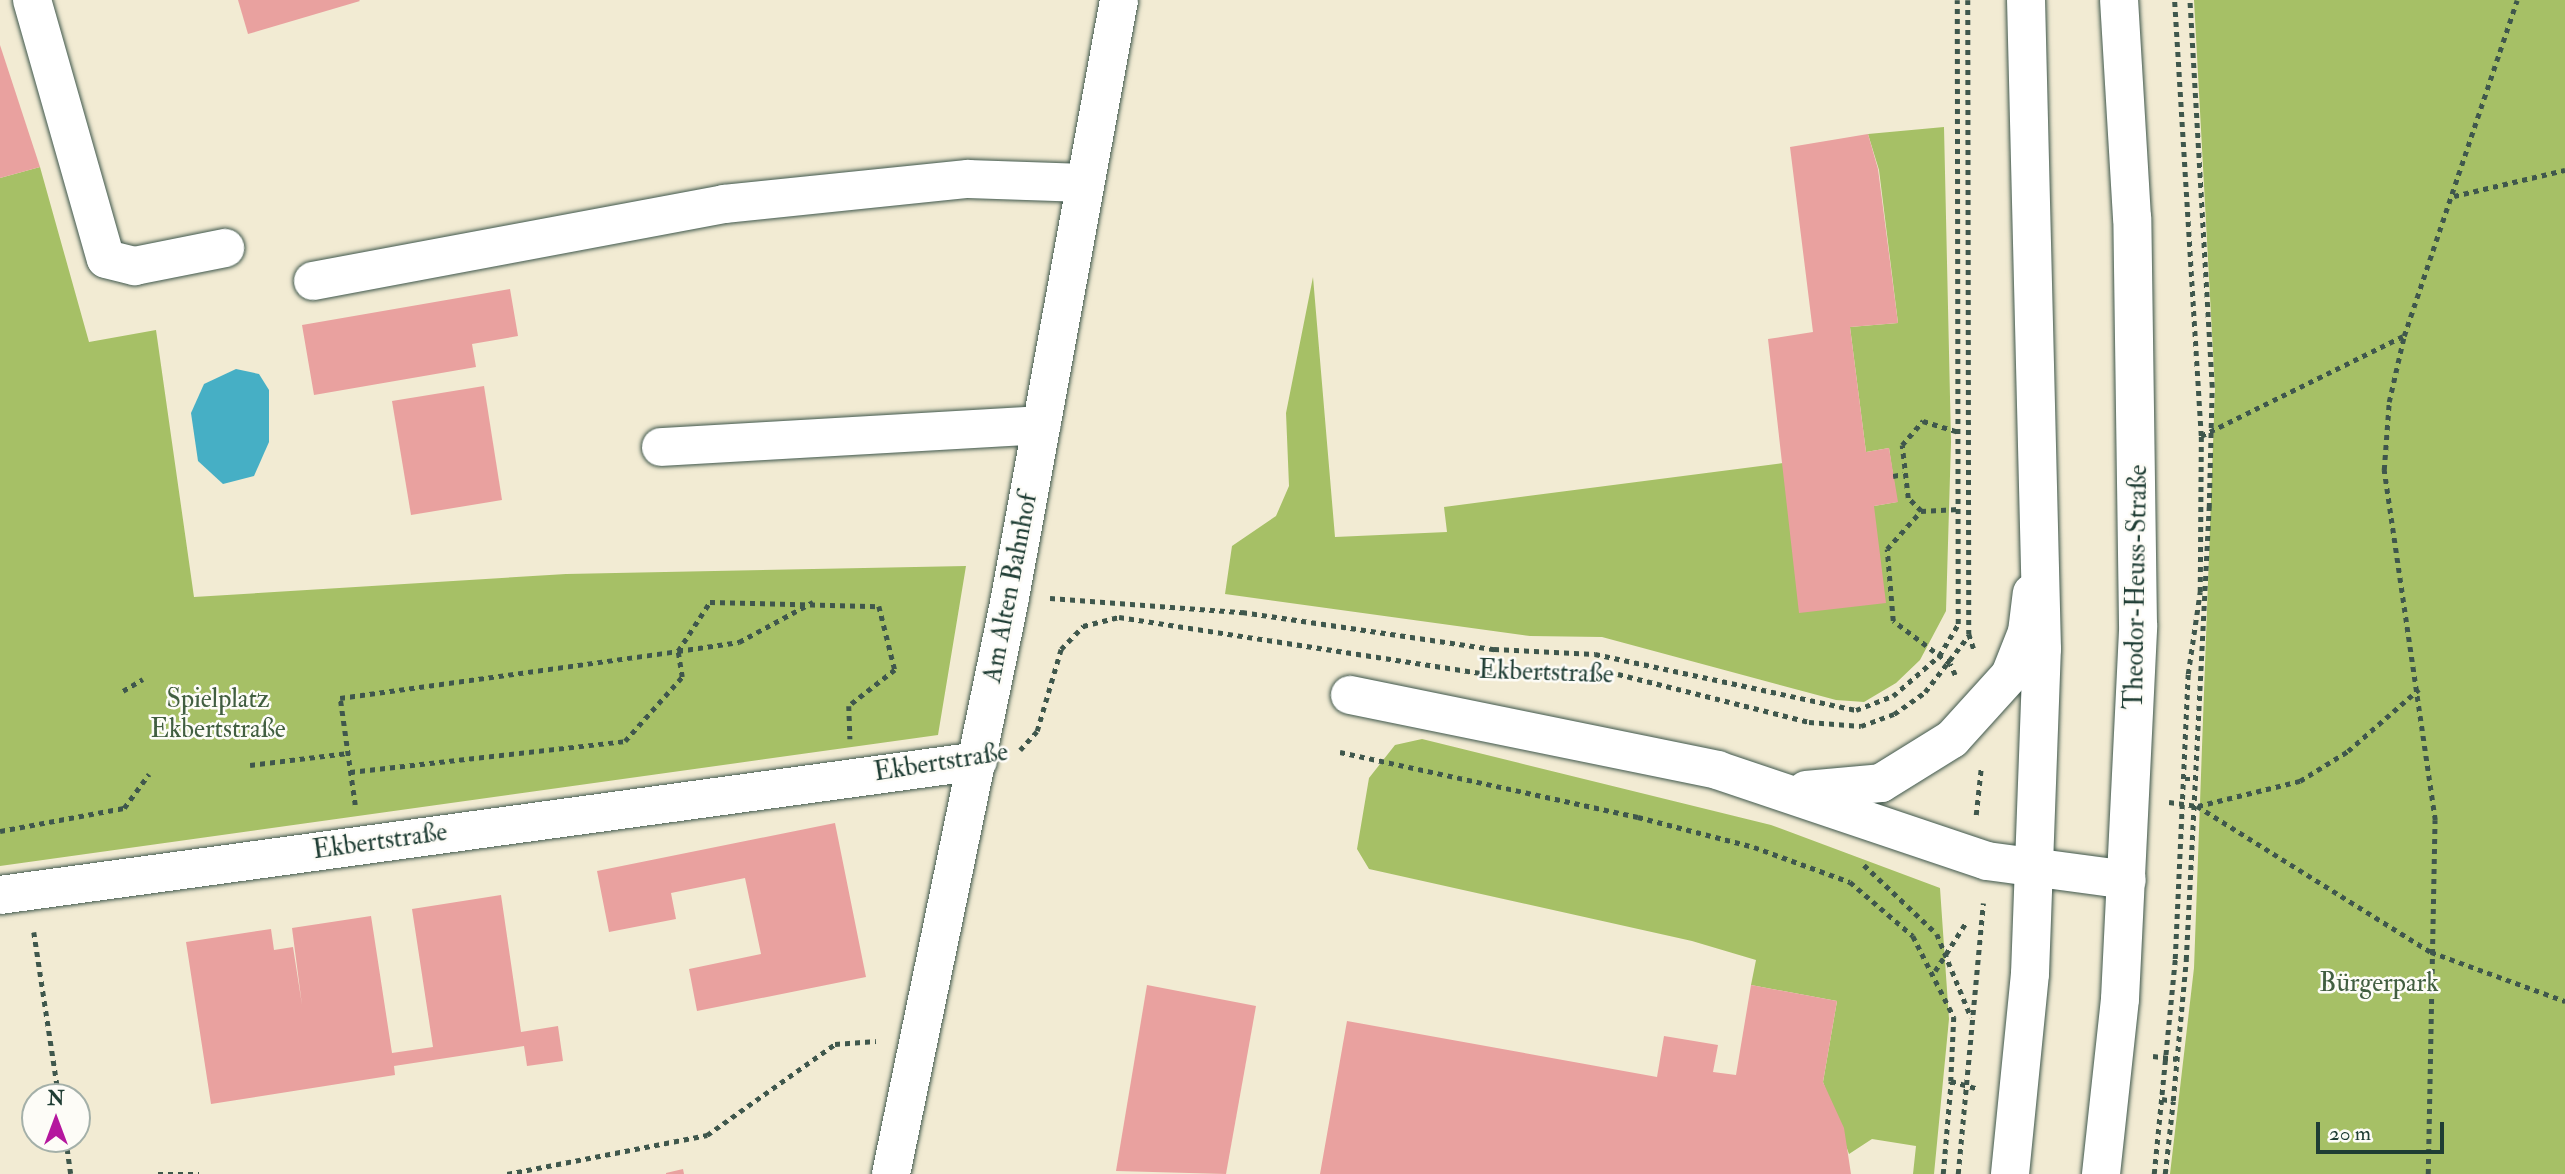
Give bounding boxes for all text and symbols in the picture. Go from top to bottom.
street label: Theodor-Heuss-Straße [2119,464,2155,710]
street label: Am Alten Bahnhof [977,490,1045,686]
street label: Ekbertstraße [1478,655,1614,691]
park label: Spielplatz Ekbertstraße [150,684,286,746]
street label: Ekbertstraße [872,737,1010,789]
street label: Ekbertstraße [311,817,449,867]
park label: Bürgerpark [2319,968,2439,1000]
north arrow [21,1083,91,1153]
text: N [47,1087,65,1111]
scale bar [2320,1108,2448,1152]
text: 20 m [2329,1120,2371,1147]

